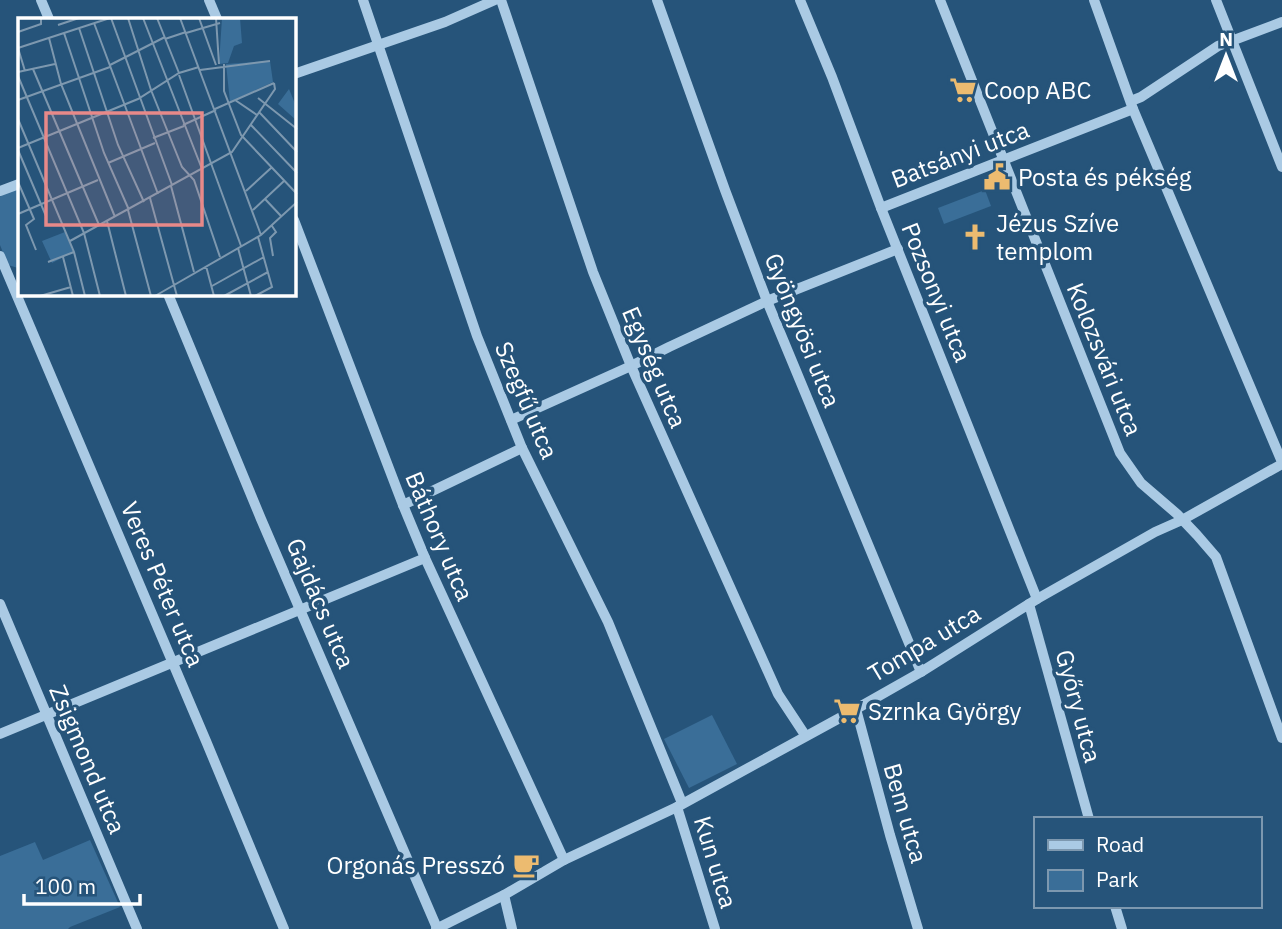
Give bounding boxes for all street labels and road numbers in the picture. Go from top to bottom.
street label: Batsányi utca [886,113,1034,195]
street label: Pozsonyi utca [895,218,980,367]
street label: Gyöngyösi utca [757,248,849,412]
street label: Kolozsvári utca [1060,278,1150,440]
street label: Egység utca [615,302,695,433]
street label: Szegfű utca [488,336,566,464]
street label: Báthory utca [398,466,482,606]
street label: Veres Péter utca [114,497,212,672]
street label: Gajdács utca [279,533,363,673]
street label: Tompa utca [862,597,986,689]
street label: Győry utca [1049,646,1109,766]
street label: Zsigmond utca [42,680,134,838]
street label: Bem utca [877,759,936,867]
street label: Kun utca [687,812,745,912]

